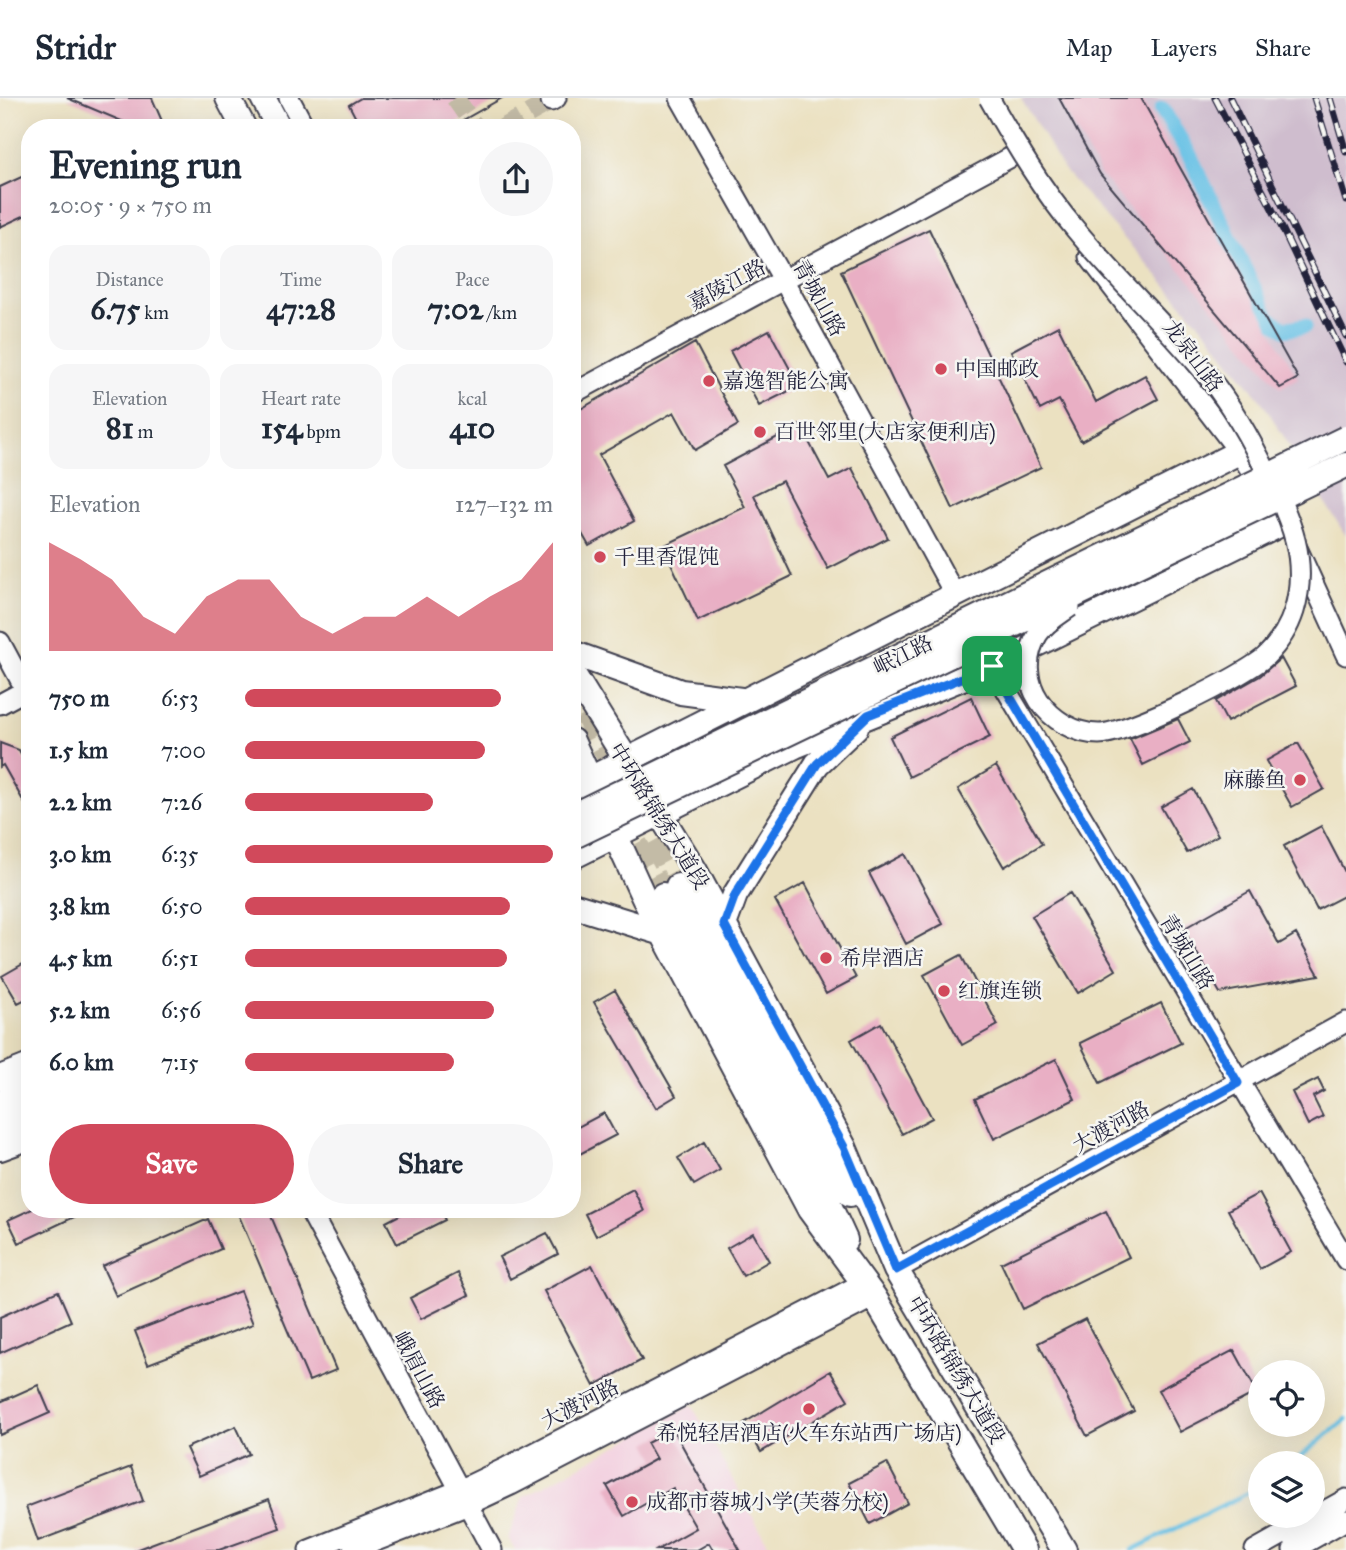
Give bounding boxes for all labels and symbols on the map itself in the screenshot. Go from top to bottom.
street label: 嘉陵江路 [684,254,770,316]
street label: 青城山路 [787,255,851,341]
street label: 龙泉山路 [1157,315,1229,397]
place label: 中国邮政 [955,356,1039,382]
marker: 中国邮政 [933,361,949,377]
place label: 嘉逸智能公寓 [723,368,849,394]
marker: 嘉逸智能公寓 [701,373,717,389]
place label: 百世邻里(大店家便利店) [774,419,996,445]
marker: 百世邻里(大店家便利店) [752,424,768,440]
place label: 千里香馄饨 [614,544,719,570]
marker: 千里香馄饨 [592,549,608,565]
street label: 岷江路 [869,630,937,680]
pin [962,636,1022,696]
street label: 中环路锦绣大道段 [603,738,715,894]
place label: 麻藤鱼 [1223,767,1286,793]
marker: 麻藤鱼 [1292,772,1308,788]
street label: 青城山路 [1154,909,1220,995]
place label: 希岸酒店 [840,945,924,971]
marker: 希岸酒店 [818,950,834,966]
place label: 红旗连锁 [958,978,1042,1004]
marker: 红旗连锁 [936,983,952,999]
street label: 大渡河路 [1068,1095,1154,1159]
street label: 中环路锦绣大道段 [902,1291,1010,1449]
street label: 峨眉山路 [388,1327,450,1413]
street label: 大渡河路 [537,1373,623,1435]
marker: 希悦轻居酒店(火车东站西广场店) [801,1401,817,1417]
place label: 希悦轻居酒店(火车东站西广场店) [656,1420,962,1446]
place label: 成都市蓉城小学(芙蓉分校) [646,1489,889,1515]
marker: 成都市蓉城小学(芙蓉分校) [624,1494,640,1510]

